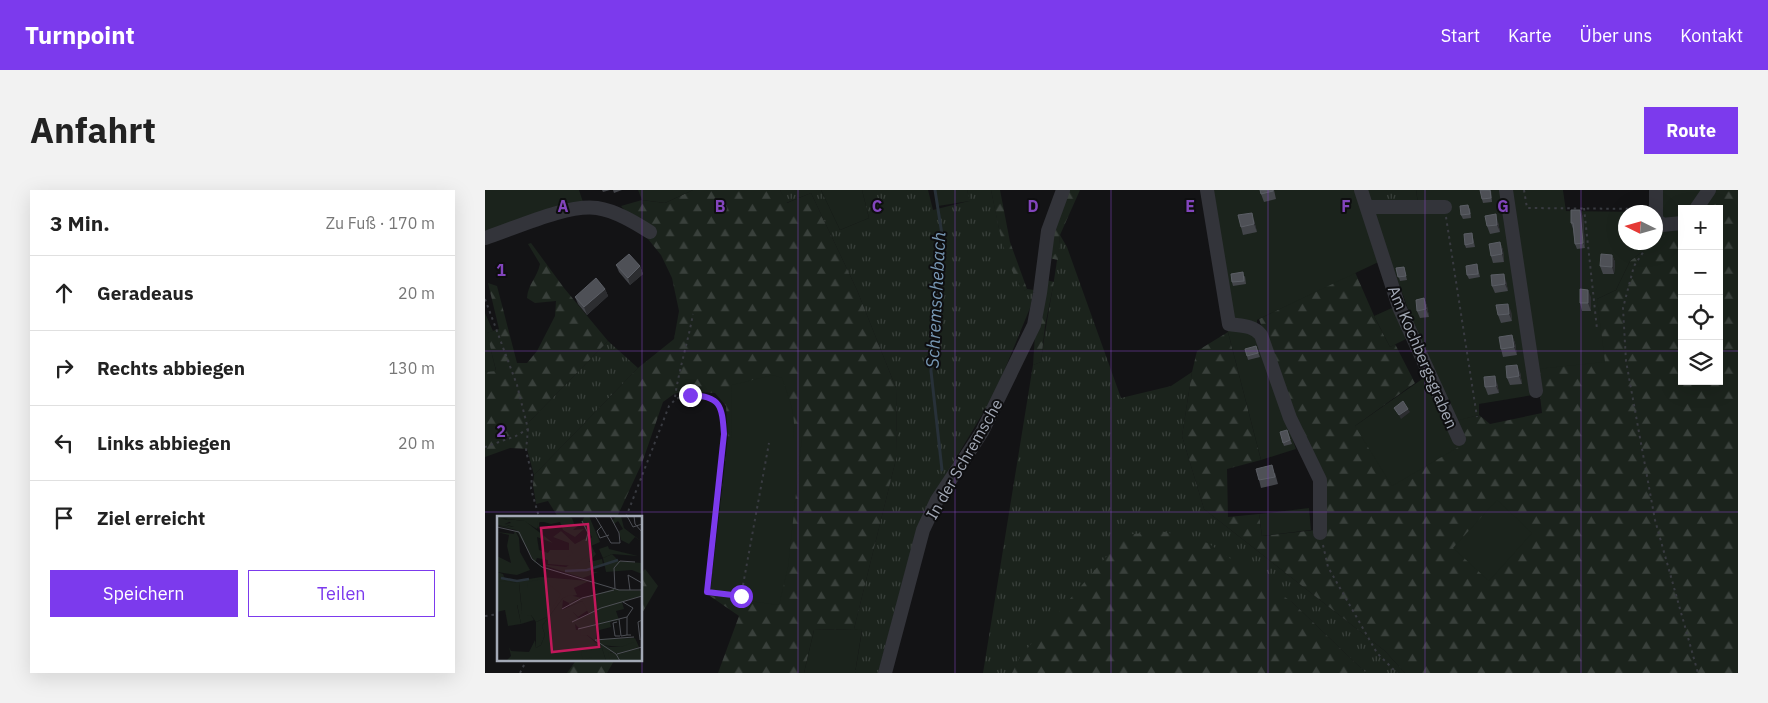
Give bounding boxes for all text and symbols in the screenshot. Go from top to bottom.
text: Turnpoint [25,19,135,51]
text: Start [1441,24,1480,47]
text: Karte [1508,24,1552,47]
text: Über uns [1580,24,1652,47]
text: Kontakt [1680,24,1743,47]
text: Anfahrt [30,107,156,153]
button: Route [1644,107,1738,154]
text: A [558,196,569,216]
text: B [715,196,726,216]
text: C [872,196,882,216]
text: D [1027,196,1039,216]
text: E [1185,196,1195,216]
text: F [1341,196,1351,216]
text: G [1497,196,1509,216]
north arrow [1618,205,1663,250]
map controls [1678,205,1723,385]
button: + [1678,205,1723,250]
text: 3 Min. [50,209,110,237]
text: Zu Fuß · 170 m [326,213,435,233]
water label: Schremschebach [920,231,951,369]
button: − [1678,250,1723,295]
text: 1 [496,260,506,280]
icon: ahead [50,279,78,307]
text: Geradeaus [97,281,194,305]
street label: Am Kochbergsgraben [1384,282,1462,432]
text: 20 m [398,283,435,303]
button: locate [1678,295,1723,340]
button: layers [1678,340,1723,385]
icon: right [50,354,78,382]
text: Rechts abbiegen [97,356,245,380]
text: 130 m [388,358,435,378]
route end [679,384,702,407]
street label: In der Schremsche [921,395,1007,523]
text: 2 [496,421,506,441]
icon: left [50,429,78,457]
text: Links abbiegen [97,431,231,455]
text: 20 m [398,433,435,453]
icon: arrive [50,504,78,532]
text: Ziel erreicht [97,506,205,530]
inset map [497,516,643,660]
button: Speichern [50,570,238,617]
button: Teilen [248,570,435,617]
route start [730,585,753,608]

